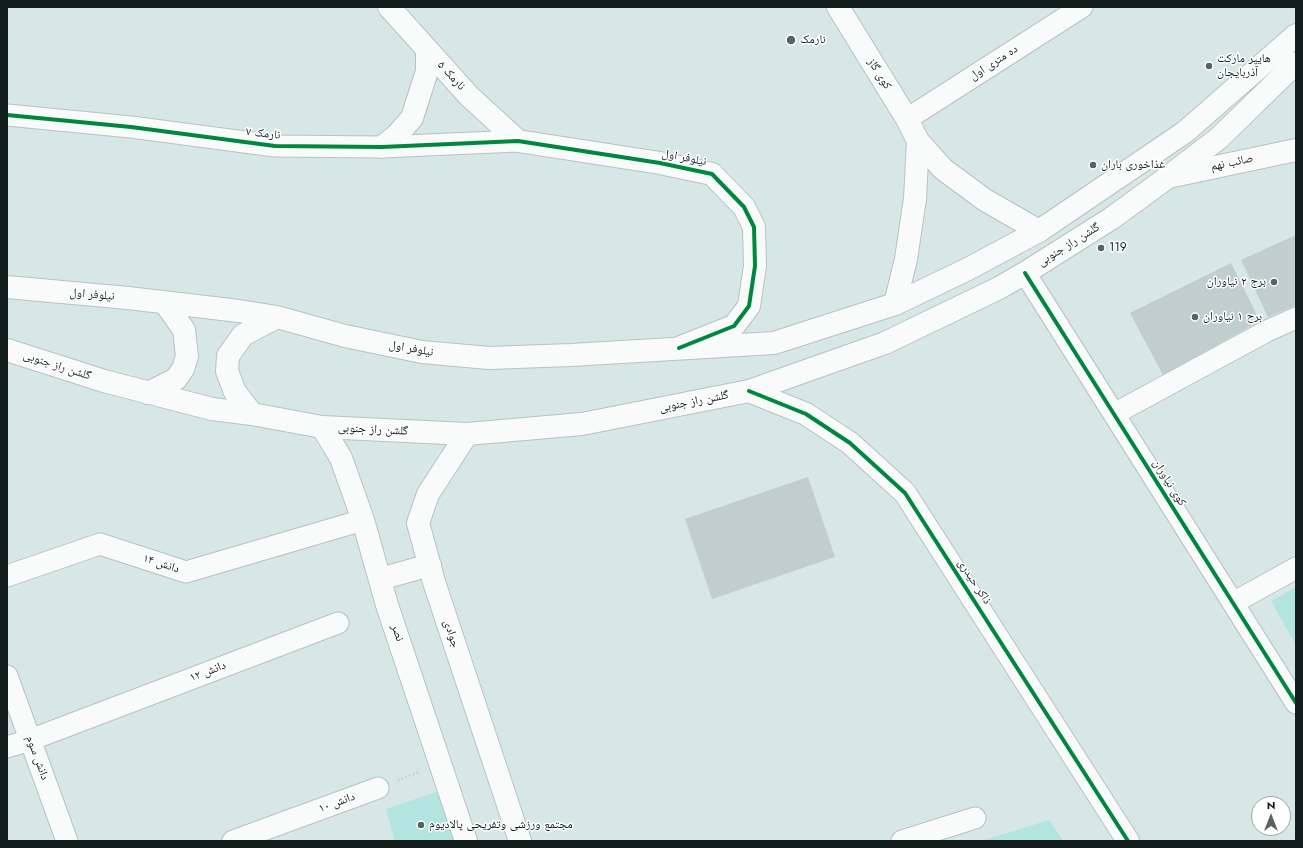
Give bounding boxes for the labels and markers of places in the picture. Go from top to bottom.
place label: نارمک [800,33,826,47]
marker: نارمک [785,34,797,46]
place label: هایپر مارکت آذربایجان [1217,52,1271,80]
marker: هایپر مارکت آذربایجان [1204,61,1214,71]
place label: غذاخوری باران [1101,158,1165,172]
marker: غذاخوری باران [1088,160,1098,170]
place label: 119 [1109,241,1127,255]
marker: 119 [1096,243,1106,253]
place label: برج ۲ نیاوران [1207,275,1266,289]
marker: برج ۲ نیاوران [1269,277,1279,287]
place label: برح ۱ نیاوران [1203,310,1262,324]
marker: برح ۱ نیاوران [1190,312,1200,322]
place label: مجتمع ورزشی وتفریحی پالادیوم [429,818,573,832]
marker: مجتمع ورزشی وتفریحی پالادیوم [416,820,426,830]

